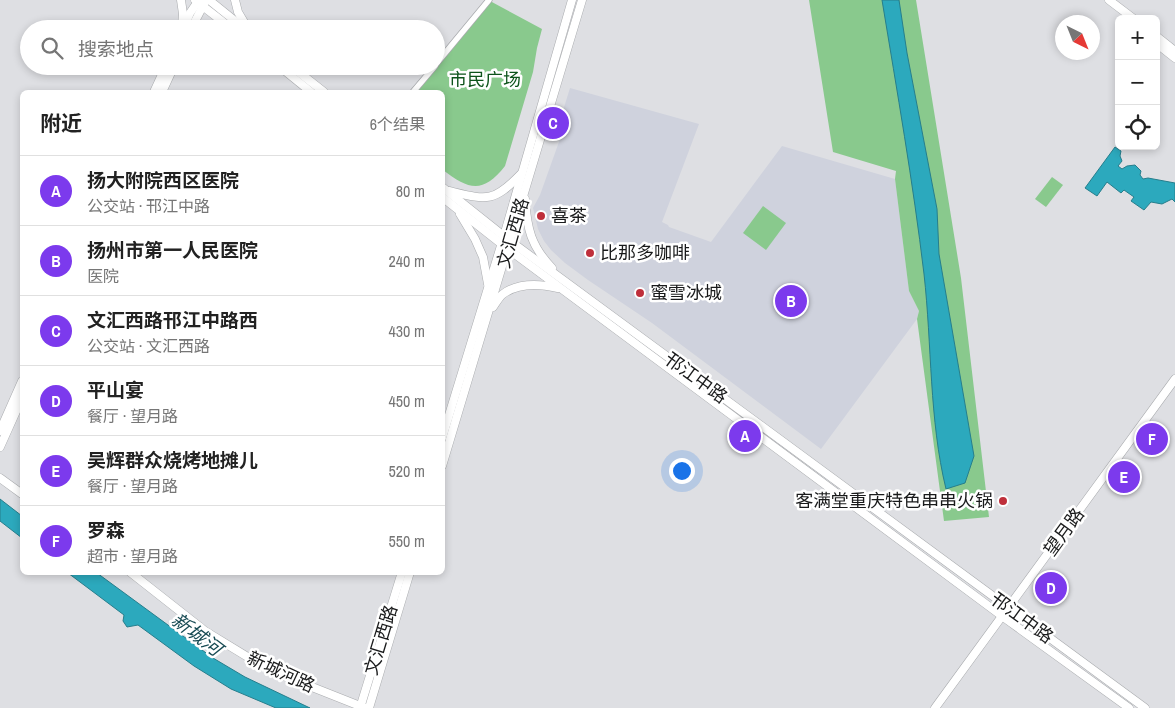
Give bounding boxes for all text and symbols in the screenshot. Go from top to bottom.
north arrow [1055,15,1100,60]
map controls [1115,15,1160,150]
button: + [1115,15,1160,60]
search box [20,20,445,75]
icon: search [38,34,66,62]
text: 搜索地点 [78,36,154,62]
button: − [1115,60,1160,105]
park label: 市民广场 [449,67,521,92]
pin: C [537,104,569,142]
button: locate [1115,105,1160,150]
text: 附近 [40,109,82,138]
text: 6个结果 [370,113,425,135]
text: 扬大附院西区医院 [87,167,239,193]
text: A [51,180,61,202]
text: 80 m [396,180,425,202]
text: 公交站 · 邗江中路 [87,195,210,217]
street label: 文汇西路 [491,195,534,271]
place label: 喜茶 [551,203,587,228]
marker: 喜茶 [535,210,547,222]
text: 扬州市第一人民医院 [87,237,258,263]
place label: 比那多咖啡 [600,240,690,265]
marker: 比那多咖啡 [584,247,596,259]
text: B [51,250,61,272]
text: 240 m [389,250,425,272]
text: 医院 [87,265,119,287]
place label: 蜜雪冰城 [650,280,722,305]
pin: B [775,282,807,320]
marker: 蜜雪冰城 [634,287,646,299]
text: 文汇西路邗江中路西 [87,307,258,333]
text: C [51,320,61,342]
text: 430 m [389,320,425,342]
text: 公交站 · 文汇西路 [87,335,210,357]
street label: 邗江中路 [660,346,733,409]
text: 平山宴 [87,377,144,403]
text: D [51,390,61,412]
text: 450 m [389,390,425,412]
text: 餐厅 · 望月路 [87,405,178,427]
pin: A [729,417,761,455]
pin: F [1136,420,1168,458]
text: 吴辉群众烧烤地摊儿 [87,447,258,473]
your location [669,458,695,484]
pin: E [1108,458,1140,496]
text: E [52,460,60,482]
text: 520 m [389,460,425,482]
text: 餐厅 · 望月路 [87,475,178,497]
place label: 客满堂重庆特色串串火锅 [795,488,993,513]
marker: 客满堂重庆特色串串火锅 [997,495,1009,507]
street label: 望月路 [1038,503,1090,561]
text: 罗森 [87,517,125,543]
text: F [52,530,60,552]
text: 550 m [389,530,425,552]
text: 超市 · 望月路 [87,545,178,567]
pin: D [1035,569,1067,607]
street label: 邗江中路 [986,586,1059,649]
street label: 文汇西路 [358,602,403,678]
water label: 新城河 [166,606,231,664]
street label: 新城河路 [243,645,319,698]

